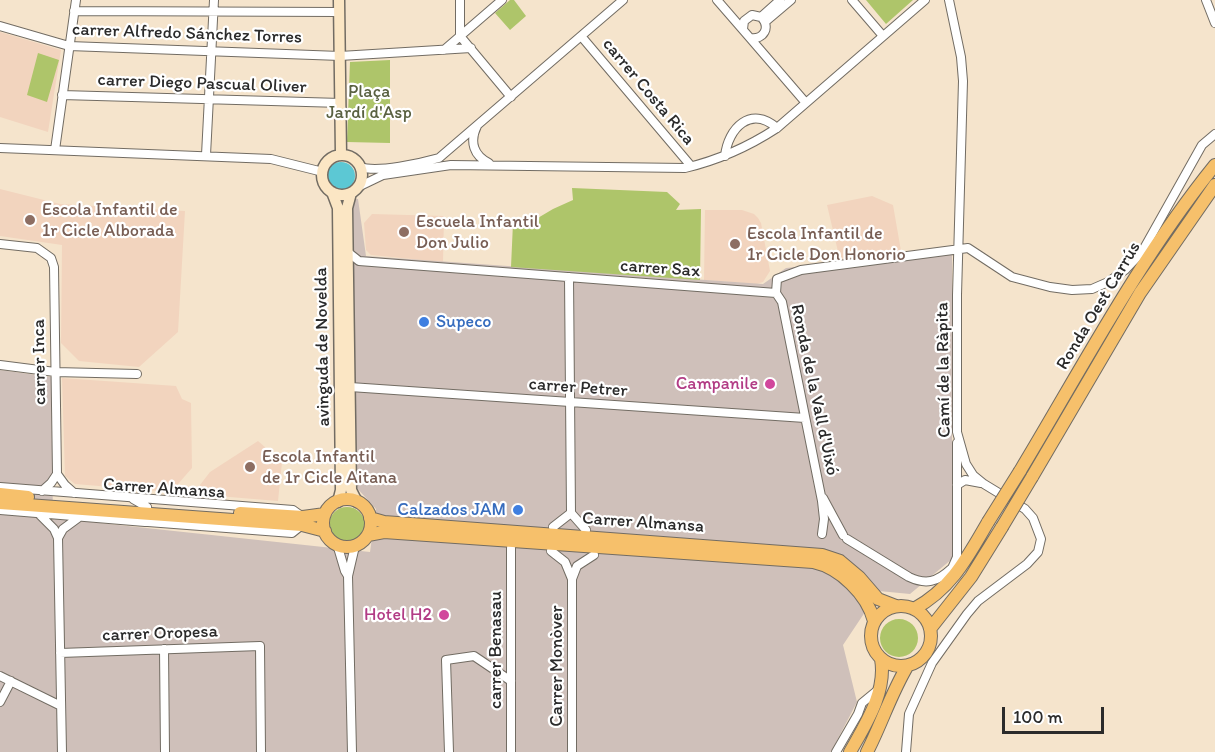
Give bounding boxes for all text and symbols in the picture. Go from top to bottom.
street label: carrer Alfredo Sánchez Torres [72,19,302,49]
street label: carrer Costa Rica [597,34,699,150]
street label: carrer Diego Pascual Oliver [97,70,307,98]
park label: Plaça Jardí d'Asp [326,81,412,124]
place label: Escola Infantil de 1r Cicle Alborada [42,199,178,242]
place label: Escuela Infantil Don Julio [416,211,539,254]
marker: Escola Infantil de 1r Cicle Alborada [23,213,37,227]
place label: Escola Infantil de 1r Cicle Don Honorio [747,223,906,266]
marker: Escuela Infantil Don Julio [397,225,411,239]
marker: Escola Infantil de 1r Cicle Don Honorio [728,237,742,251]
street label: Ronda Oest Carrús [1052,238,1146,374]
street label: carrer Sax [619,255,701,283]
street label: avinguda de Novelda [311,267,335,427]
street label: Ronda de la Vall d'Uixó [785,302,843,478]
street label: Camí de la Ràpita [932,302,956,438]
place label: Supeco [436,311,491,333]
marker: Supeco [417,315,431,329]
street label: carrer Inca [28,319,52,405]
place label: Campanile [676,373,758,395]
street label: carrer Petrer [528,374,628,402]
marker: Campanile [763,377,777,391]
place label: Escola Infantil de 1r Cicle Aitana [262,446,397,488]
marker: Escola Infantil de 1r Cicle Aitana [243,460,257,474]
street label: Carrer Almansa [102,474,226,504]
place label: Calzados JAM [397,499,506,521]
marker: Calzados JAM [511,503,525,517]
street label: Carrer Almansa [581,508,705,538]
street label: carrer Benasau [485,591,507,709]
place label: Hotel H2 [364,604,432,626]
street label: Carrer Monòver [546,605,568,727]
marker: Hotel H2 [437,608,451,622]
street label: carrer Oropesa [102,621,218,647]
scale bar [1005,695,1107,733]
text: 100 m [1013,706,1063,728]

